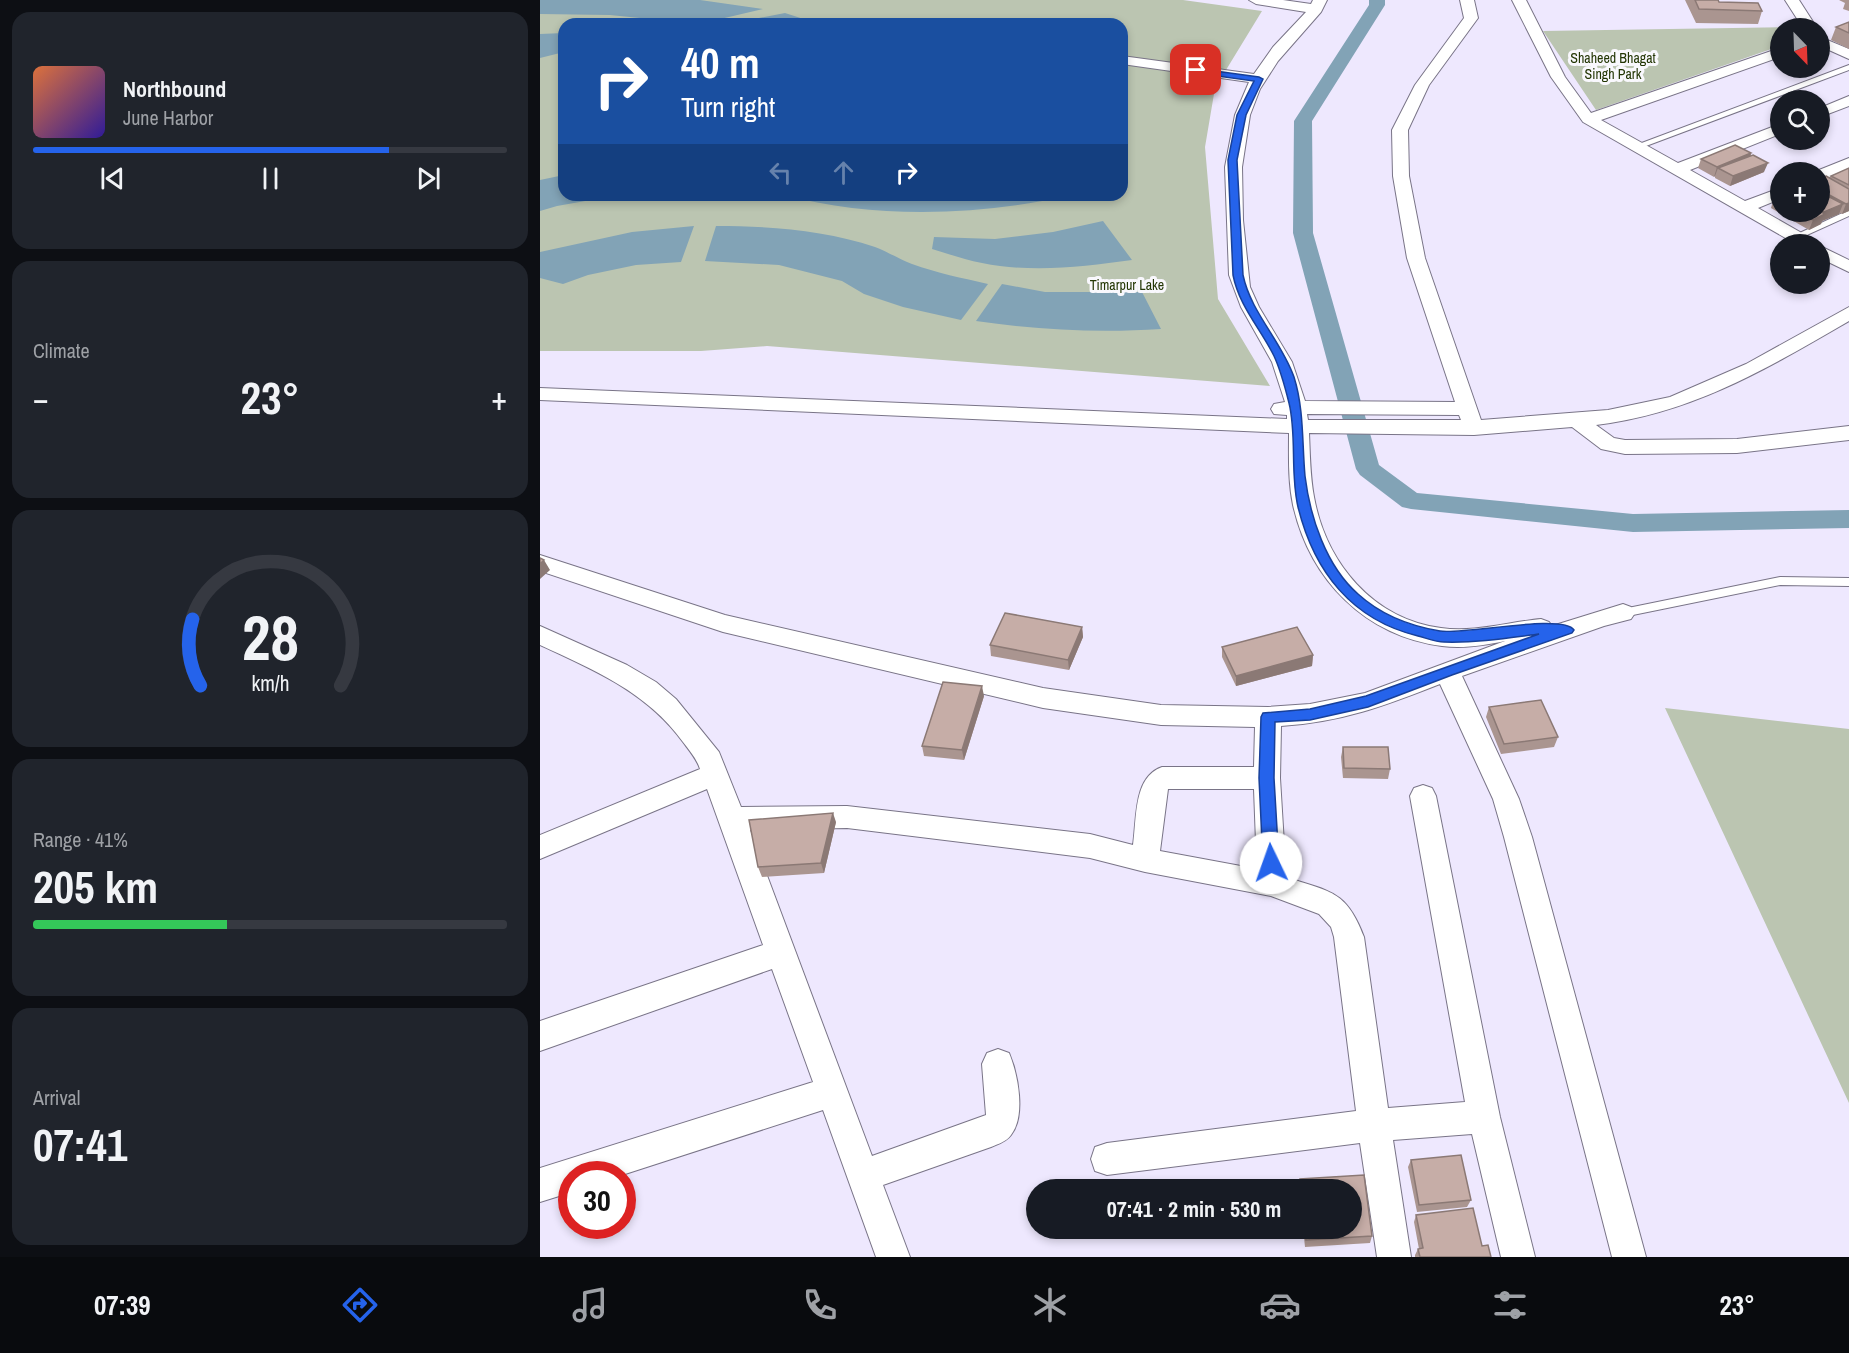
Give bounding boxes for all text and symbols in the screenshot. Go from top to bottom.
north arrow [1770,18,1830,78]
map controls [1770,18,1830,294]
text: 40 m [681,35,760,91]
icon: right [582,42,660,120]
pin [1170,44,1221,95]
park label: Shaheed Bhagat Singh Park [1570,49,1656,83]
icon: arrive [1179,53,1212,86]
text: Northbound [123,74,226,104]
text: Turn right [681,89,775,125]
button: search [1770,90,1830,150]
text: June Harbor [123,104,213,131]
icon: left [764,156,797,189]
icon: ahead [827,156,860,189]
icon: right [890,156,923,189]
icon: previous [96,162,129,195]
icon: pause [254,162,287,195]
icon: next [412,162,445,195]
button: + [1770,162,1830,222]
button: − [1770,234,1830,294]
park label: Timarpur Lake [1090,276,1164,294]
text: Climate [33,337,90,364]
text: 23° [240,367,300,428]
text: − [33,376,49,420]
text: + [491,376,507,420]
text: 28 [242,595,298,679]
text: km/h [251,669,289,698]
text: Range · 41% [33,826,128,853]
position arrow [1239,831,1303,895]
text: 205 km [33,856,158,917]
text: Arrival [33,1084,80,1111]
text: 07:41 [33,1114,127,1175]
speed limit sign: 30 [558,1161,636,1239]
text: 07:41 · 2 min · 530 m [1107,1194,1281,1224]
icon: directions [339,1284,381,1326]
icon: music [569,1284,611,1326]
icon: phone [799,1284,841,1326]
icon: climate [1029,1284,1071,1326]
icon: car [1259,1284,1301,1326]
icon: filters [1489,1284,1531,1326]
text: 07:39 [94,1287,151,1323]
text: 23° [1719,1287,1755,1323]

